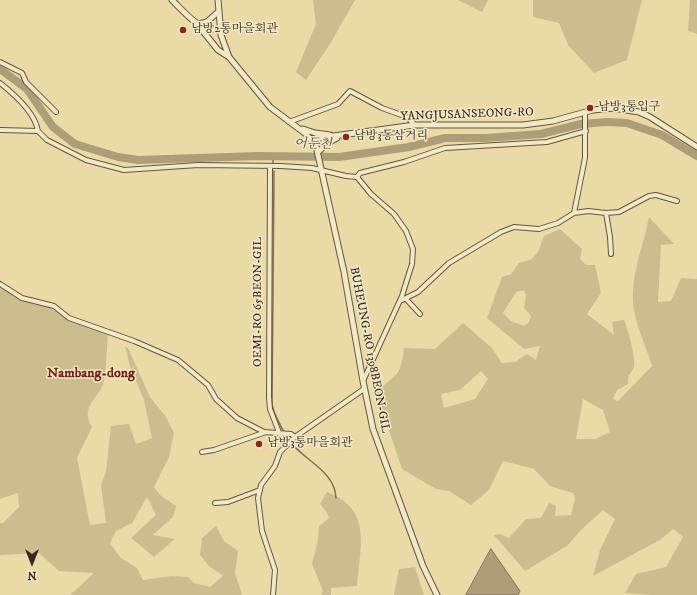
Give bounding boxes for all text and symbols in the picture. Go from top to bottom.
place label: 남방2통마을회관 [191,23,278,37]
marker: 남방2통마을회관 [178,25,188,35]
place label: 남방3통입구 [598,101,660,115]
marker: 남방3통입구 [585,103,595,113]
street label: YANGJUSANSEONG-RO [400,105,534,125]
place label: 남방3동삼거리 [354,130,428,144]
marker: 남방3동삼거리 [341,132,351,142]
water label: 어둔천 [294,137,332,153]
street label: OEMI-RO 65BEON-GIL [252,237,266,367]
street label: BUHEUNG-RO 1398BEON-GIL [346,266,392,434]
district label: Nambang-dong [47,366,135,382]
place label: 남방3통마을회관 [267,437,353,451]
marker: 남방3통마을회관 [254,439,264,449]
north arrow [12,543,52,583]
text: N [27,568,37,582]

